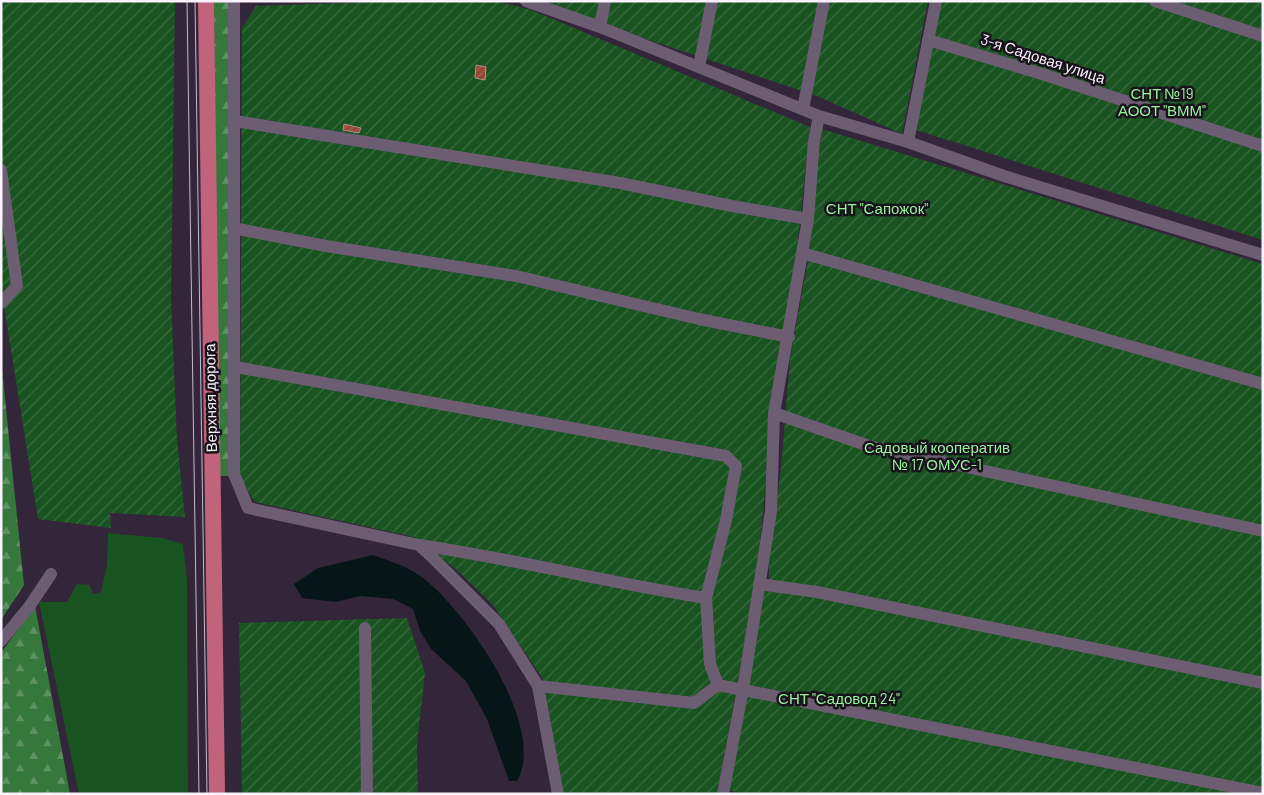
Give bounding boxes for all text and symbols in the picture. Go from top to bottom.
street label: 3-я Садовая улица [979,29,1108,87]
park label: СНТ №19 АООТ "ВММ" [1118,84,1206,119]
park label: СНТ "Сапожок" [826,199,928,217]
street label: Верхняя дорога [200,343,220,453]
park label: Садовый кооператив № 17 ОМУС-1 [864,438,1010,473]
park label: СНТ "Садовод 24" [778,689,900,707]

